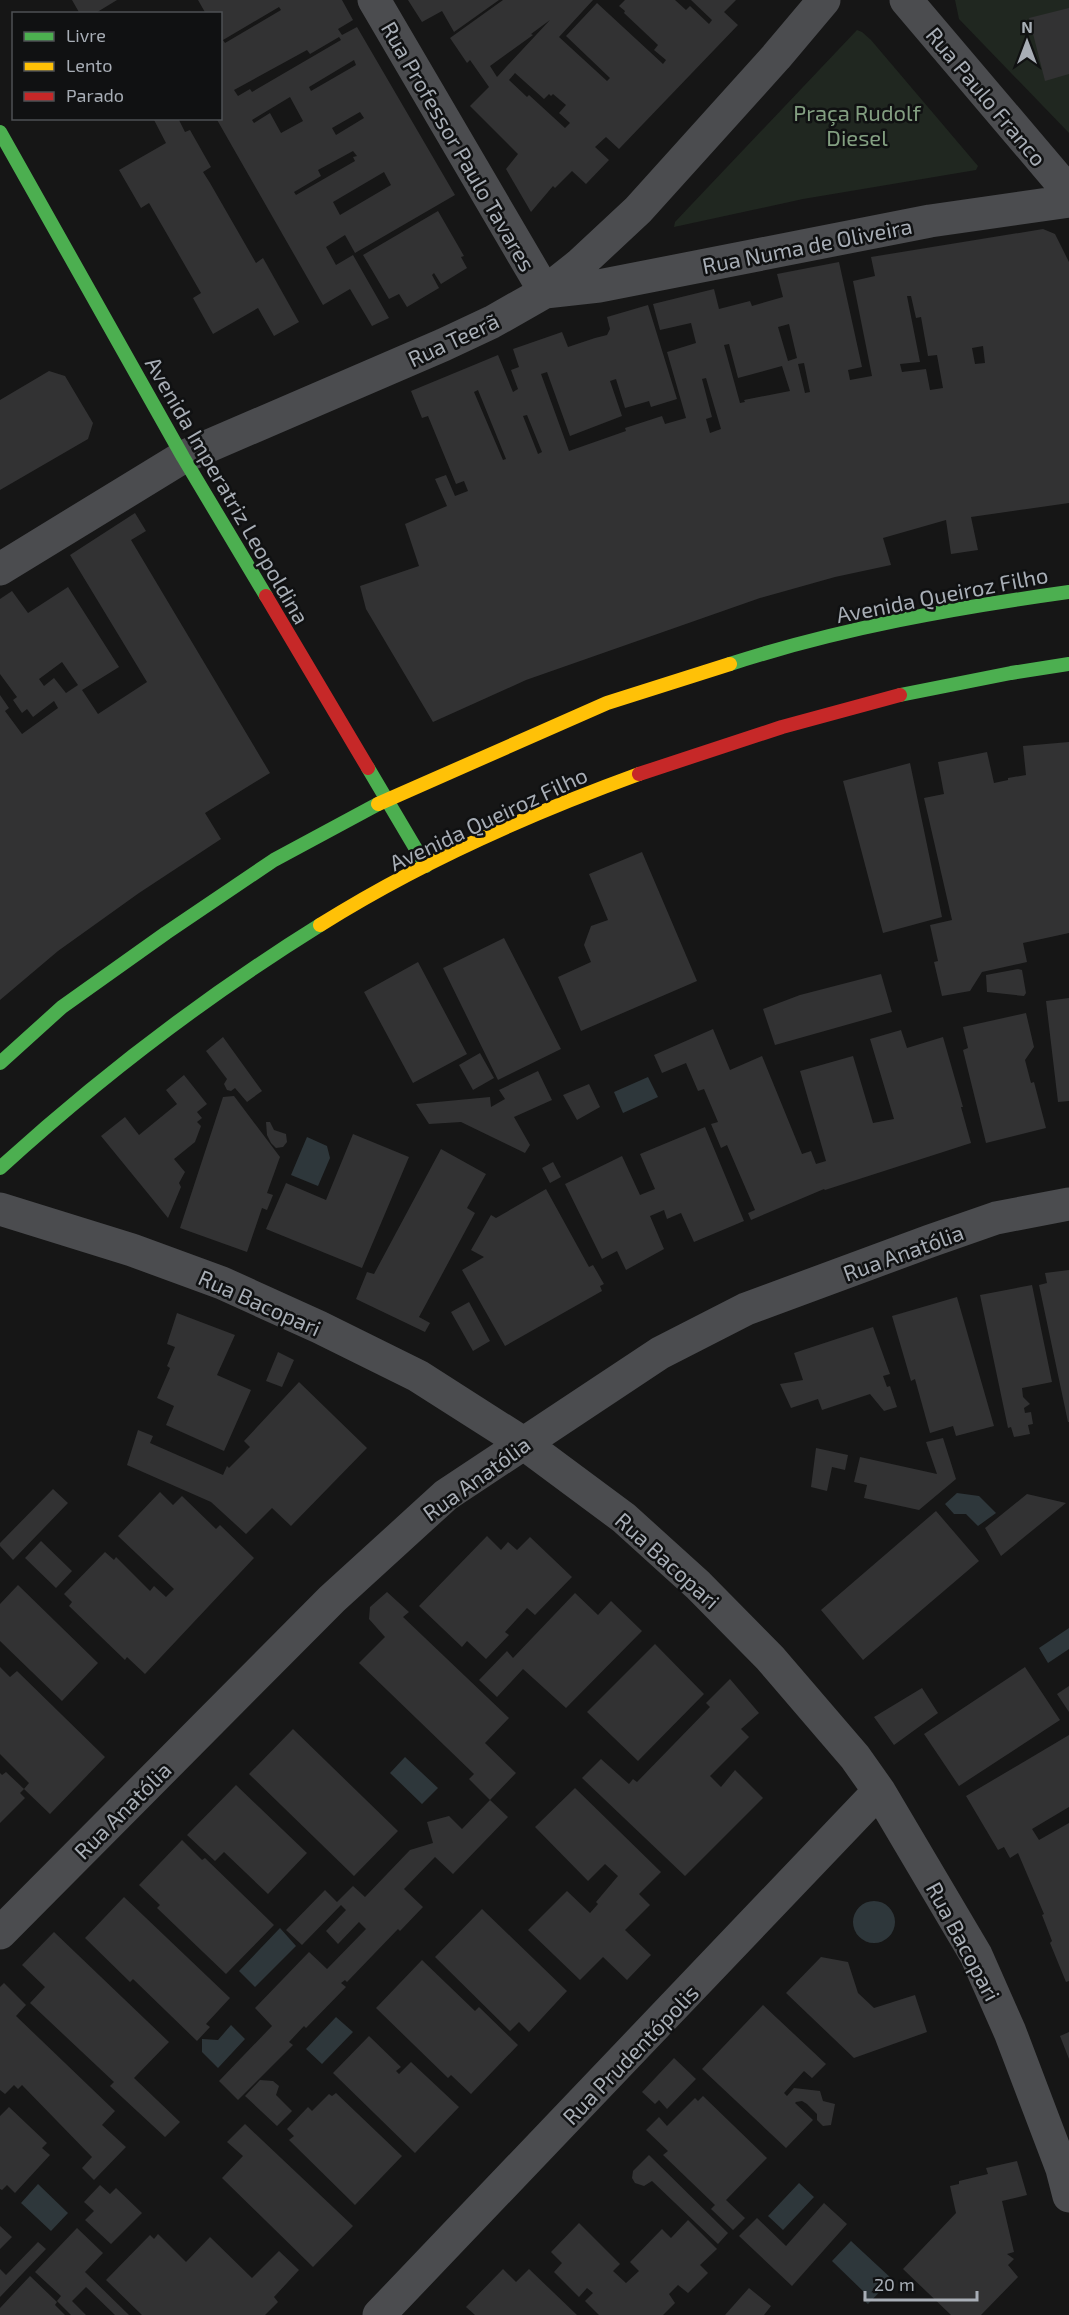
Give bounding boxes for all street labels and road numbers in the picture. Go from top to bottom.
street label: Rua Professor Paulo Tavares [377,16,541,276]
street label: Rua Paulo Franco [922,21,1052,171]
street label: Rua Numa de Oliveira [700,212,914,278]
street label: Rua Teerã [403,307,503,371]
street label: Avenida Imperatriz Leopoldina [141,352,315,628]
street label: Avenida Queiroz Filho [834,561,1050,628]
street label: Avenida Queiroz Filho [385,761,591,876]
street label: Rua Anatólia [839,1218,967,1286]
street label: Rua Bacopari [195,1263,325,1341]
street label: Rua Anatólia [417,1430,535,1526]
street label: Rua Bacopari [611,1506,725,1614]
street label: Rua Anatólia [68,1756,176,1864]
street label: Rua Bacopari [922,1877,1006,2005]
street label: Rua Prudentópolis [557,1979,703,2129]

